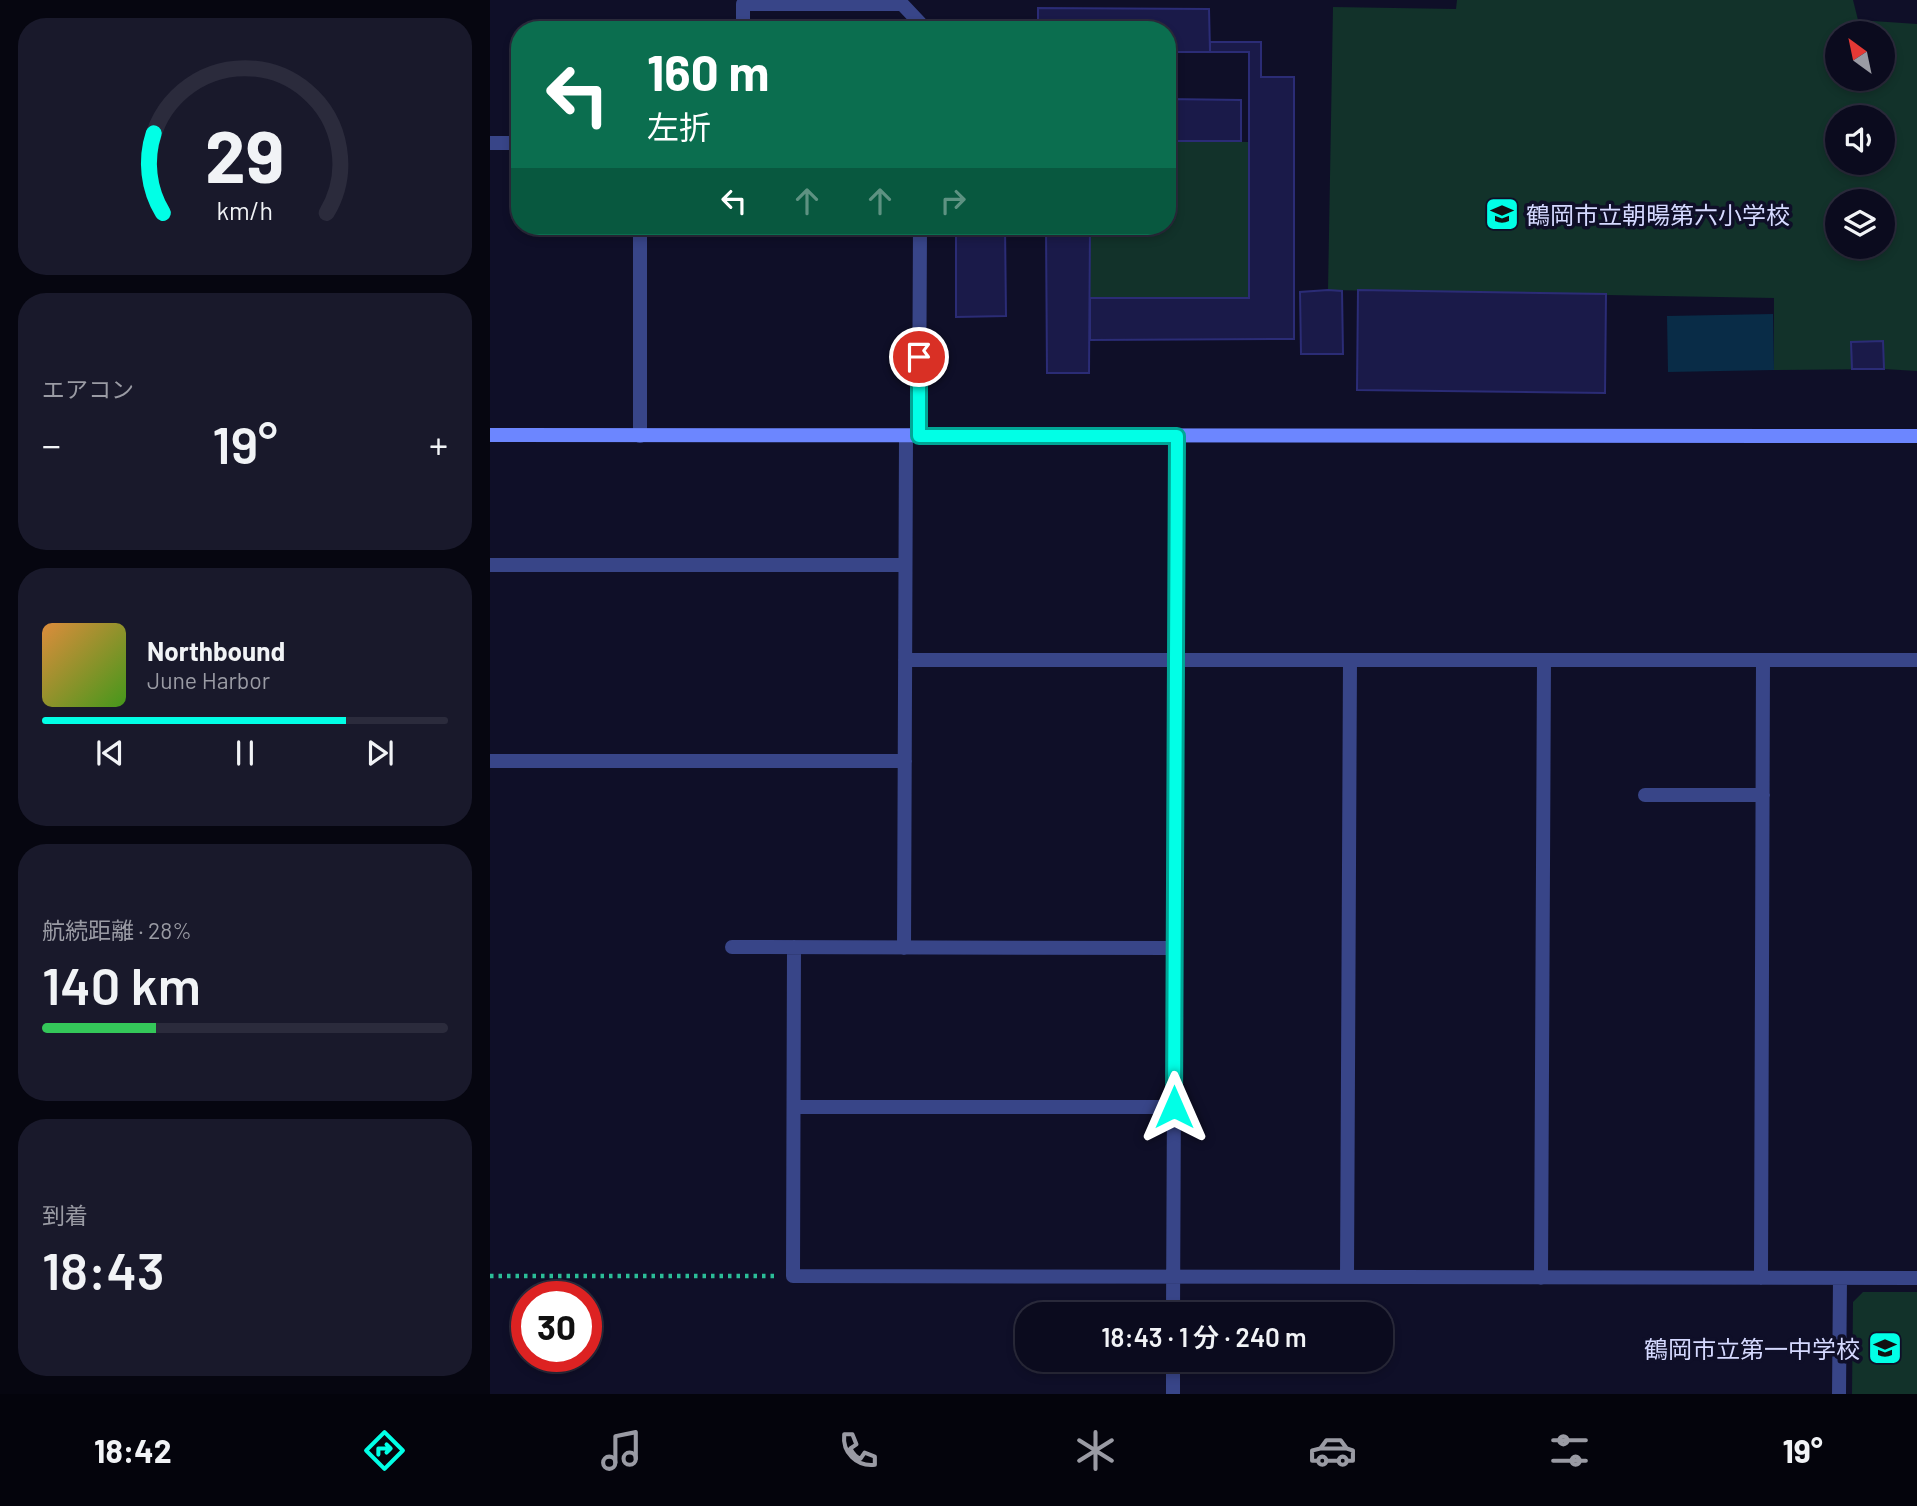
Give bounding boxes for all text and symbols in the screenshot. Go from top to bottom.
north arrow [1825,21,1895,91]
map controls [1825,21,1895,259]
text: 160 m [647,42,769,101]
icon: left [532,49,623,140]
button: sound [1825,105,1895,175]
text: 左折 [647,107,711,145]
text: 29 [205,110,285,198]
icon: left [715,182,753,220]
icon: ahead [788,182,826,220]
icon: ahead [861,182,899,220]
icon: right [934,182,972,220]
button: layers [1825,189,1895,259]
text: km/h [217,194,273,224]
school or university icon: 鶴岡市立朝暘第六小学校 [1483,195,1521,233]
place label: 鶴岡市立朝暘第六小学校 [1526,200,1790,229]
pin [889,327,949,387]
icon: arrive [900,338,938,376]
text: エアコン [42,375,134,403]
text: 19° [212,412,278,474]
text: − [42,421,61,467]
text: + [429,421,448,467]
text: Northbound [147,635,285,666]
text: June Harbor [147,666,270,694]
icon: previous [91,734,129,772]
icon: pause [226,734,264,772]
icon: next [361,734,399,772]
text: 航続距離 · 28% [42,916,192,944]
text: 140 km [42,953,201,1015]
position arrow [1137,1070,1211,1144]
text: 到着 [42,1201,88,1229]
text: 18:43 [42,1238,165,1300]
speed limit sign: 30 [511,1281,602,1372]
text: 18:43 · 1 分 · 240 m [1101,1321,1307,1352]
school or university icon: 鶴岡市立第一中学校 [1866,1329,1904,1367]
place label: 鶴岡市立第一中学校 [1644,1334,1860,1363]
icon: directions [360,1426,409,1475]
icon: music [597,1426,646,1475]
icon: phone [834,1426,883,1475]
icon: climate [1071,1426,1120,1475]
icon: car [1308,1426,1357,1475]
icon: filters [1545,1426,1594,1475]
text: 18:42 [94,1431,172,1469]
text: 19° [1783,1431,1823,1469]

